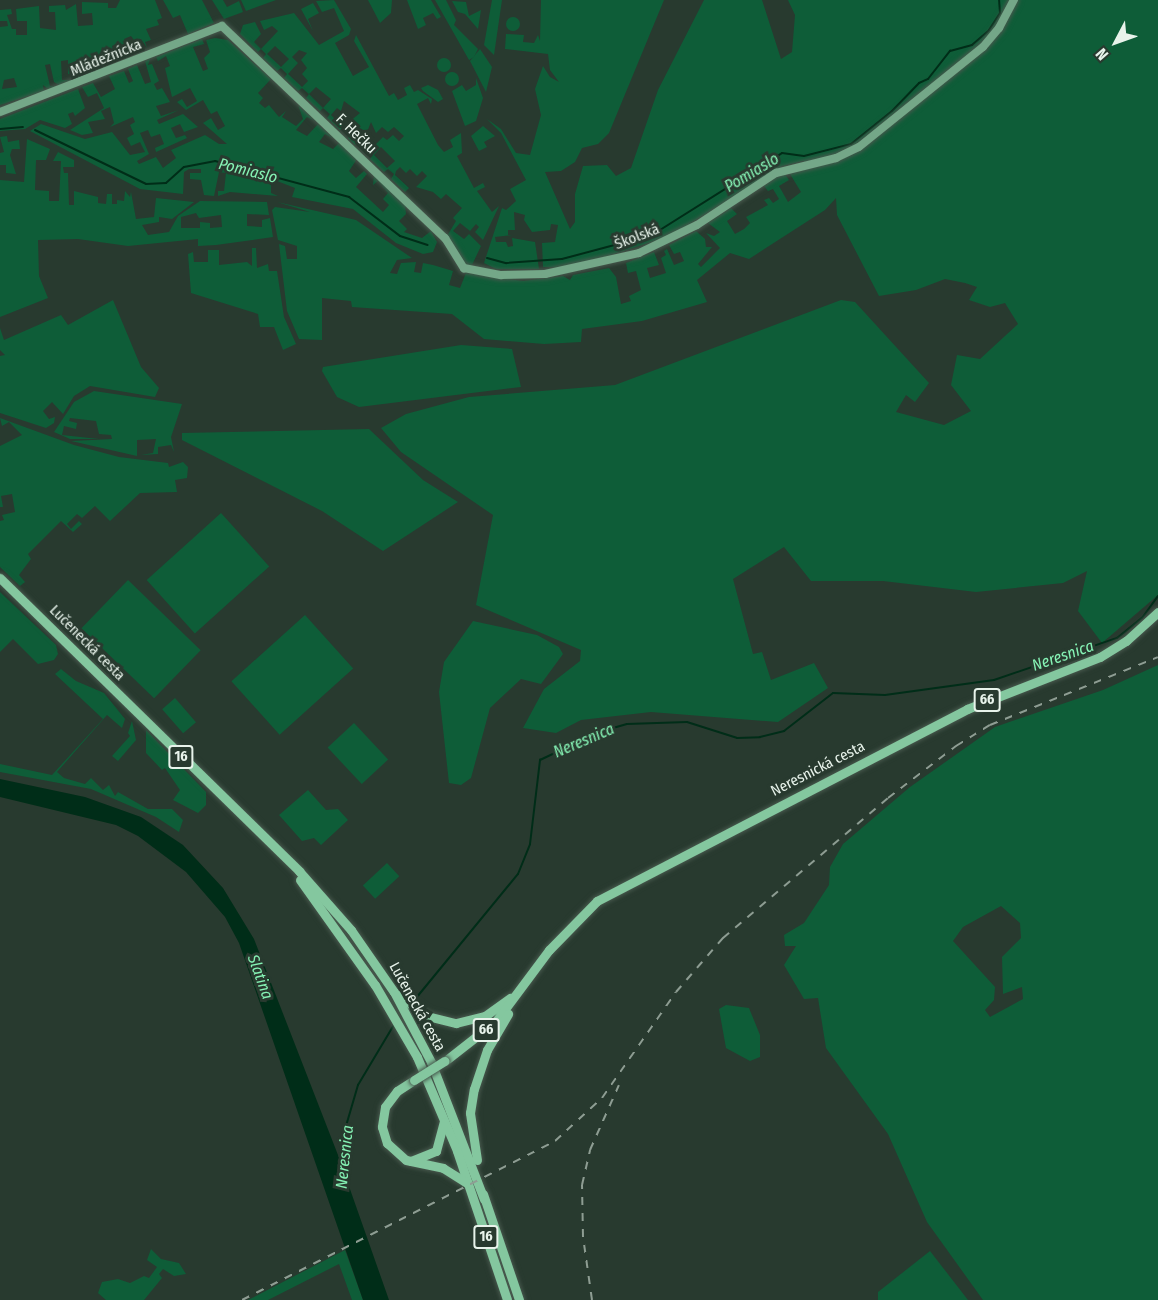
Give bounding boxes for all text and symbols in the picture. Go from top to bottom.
north arrow [1086,12,1146,72]
street label: Mládežnícka [68,36,144,80]
text: N [1092,44,1112,64]
street label: F. Hečku [332,110,380,158]
water label: Pomiaslo [721,149,783,197]
water label: Pomiaslo [217,154,279,188]
street label: Školská [612,220,662,254]
street label: Lučenecká cesta [46,602,128,684]
water label: Neresnica [1030,637,1096,675]
road number: 66 [974,689,1000,711]
water label: Neresnica [551,720,617,762]
street label: Neresnická cesta [768,738,868,800]
road number: 16 [168,746,195,768]
water label: Slatina [243,952,277,1002]
street label: Lučenecká cesta [385,959,449,1055]
road number: 66 [472,1019,500,1041]
water label: Neresnica [332,1124,358,1190]
road number: 16 [472,1226,500,1248]

